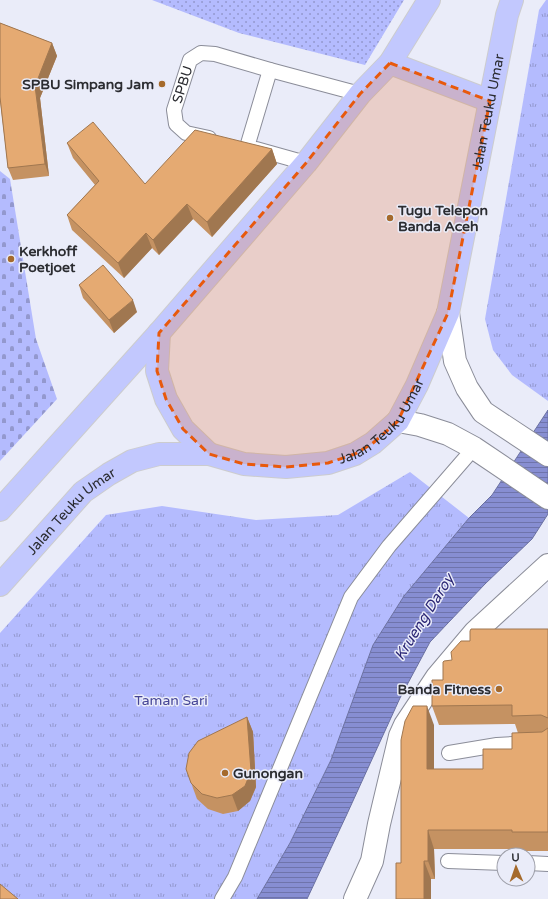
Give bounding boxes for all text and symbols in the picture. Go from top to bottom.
street label: Jalan Teuku Umar [468,52,508,172]
street label: SPBU [169,64,197,105]
place label: SPBU Simpang Jam [22,76,154,93]
marker: SPBU Simpang Jam [157,79,167,89]
place label: Tugu Telepon Banda Aceh [397,202,488,235]
marker: Tugu Telepon Banda Aceh [385,213,395,223]
place label: Kerkhoff Poetjoet [19,243,78,276]
marker: Kerkhoff Poetjoet [6,254,16,264]
street label: Jalan Teuku Umar [336,375,428,468]
street label: Jalan Teuku Umar [23,464,119,558]
water label: Krueng Daroy [390,569,459,663]
place label: Banda Fitness [397,681,491,698]
marker: Banda Fitness [494,684,504,694]
park label: Taman Sari [134,692,208,709]
place label: Gunongan [233,765,303,782]
marker: Gunongan [220,768,230,778]
north arrow [496,847,536,887]
text: U [511,851,520,864]

